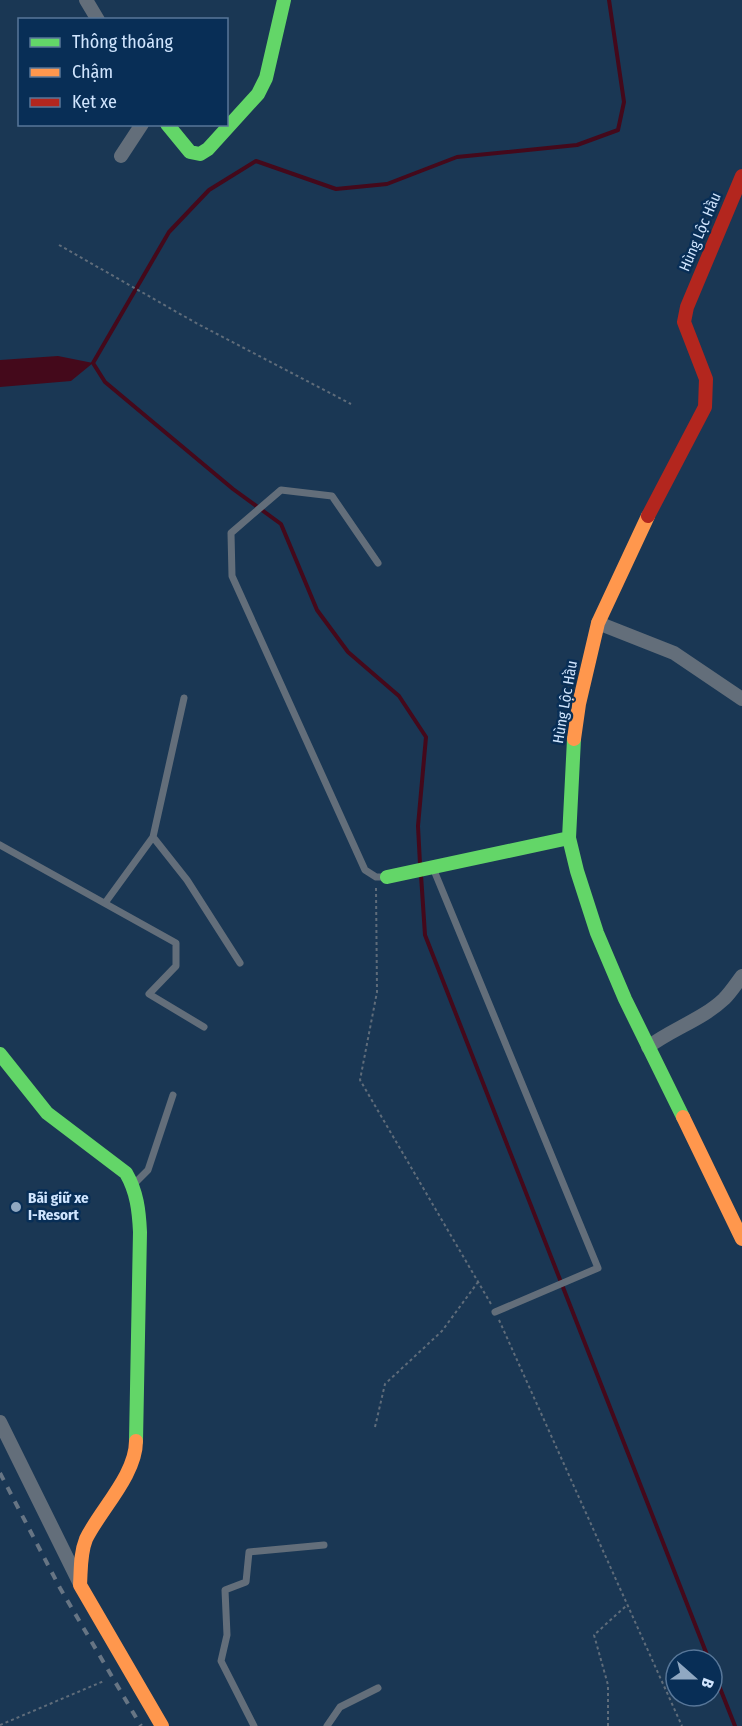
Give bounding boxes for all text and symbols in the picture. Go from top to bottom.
legend [18,18,228,126]
text: Thông thoáng [72,31,173,53]
text: Chậm [72,61,113,83]
text: Kẹt xe [72,91,117,113]
street label: Hùng Lộc Hầu [675,190,725,274]
street label: Hùng Lộc Hầu [549,659,581,745]
place label: Bãi giữ xe I-Resort [28,1189,89,1224]
marker: Bãi giữ xe I-Resort [9,1200,23,1214]
north arrow [664,1648,724,1708]
text: B [697,1676,718,1691]

